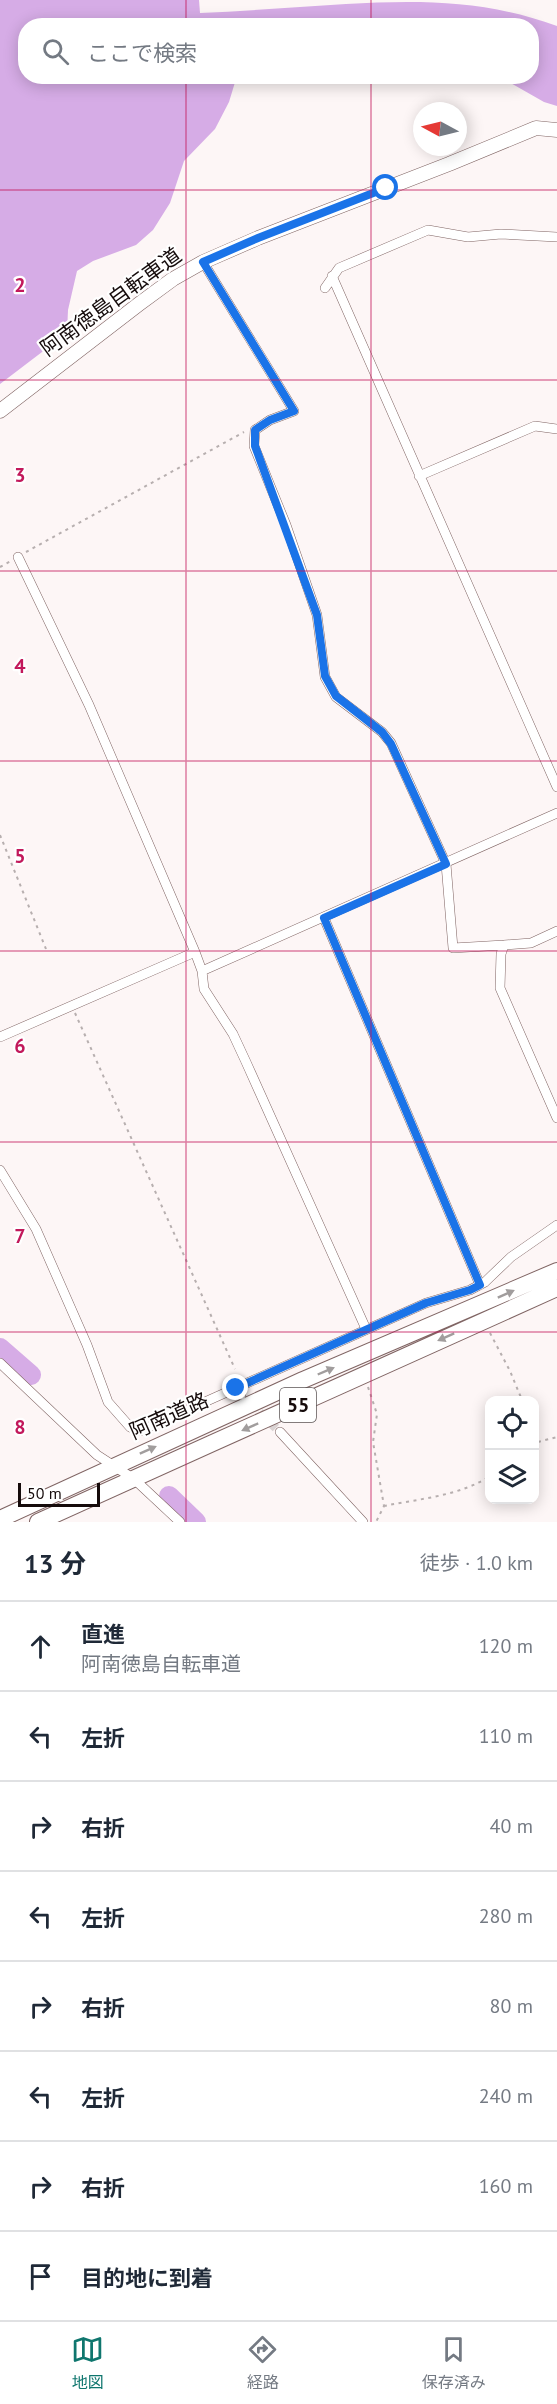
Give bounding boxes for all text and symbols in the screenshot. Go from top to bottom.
search box [18,18,539,84]
icon: search [39,35,72,68]
text: ここで検索 [87,39,197,67]
north arrow [413,102,467,156]
route start [372,174,398,200]
street label: 阿南徳島自転車道 [35,241,187,362]
text: 2 [14,272,26,298]
text: 3 [14,462,26,488]
text: 4 [14,653,26,679]
text: 5 [14,843,26,869]
text: 6 [14,1033,26,1059]
text: 7 [14,1223,26,1249]
one-way arrow [497,1289,515,1299]
one-way arrow [437,1333,455,1342]
one-way arrow [318,1366,336,1376]
route end [222,1374,248,1400]
street label: 阿南道路 [125,1386,213,1445]
road number: 55 [280,1388,316,1422]
map controls [485,1396,539,1504]
button: locate [485,1396,539,1450]
text: 8 [14,1414,26,1440]
one-way arrow [240,1422,258,1432]
one-way arrow [140,1446,157,1455]
button: layers [485,1450,539,1504]
scale bar [18,1480,100,1508]
text: 50 m [27,1483,62,1503]
text: 13 分 [24,1547,86,1580]
text: 徒歩 · 1.0 km [420,1550,533,1576]
text: 直進 [81,1620,125,1648]
icon: ahead [24,1630,57,1663]
text: 120 m [479,1633,533,1659]
text: 阿南徳島自転車道 [81,1651,241,1677]
icon: left [24,1720,57,1753]
text: 110 m [479,1723,533,1749]
text: 左折 [81,1724,125,1752]
icon: right [24,1810,57,1843]
text: 40 m [490,1813,533,1839]
text: 右折 [81,1814,125,1842]
icon: left [24,1900,57,1933]
text: 280 m [479,1903,533,1929]
text: 左折 [81,1904,125,1932]
icon: right [24,1990,57,2023]
text: 80 m [490,1993,533,2019]
text: 右折 [81,1994,125,2022]
icon: left [24,2080,57,2113]
text: 240 m [479,2083,533,2109]
text: 左折 [81,2084,125,2112]
icon: right [24,2170,57,2203]
text: 160 m [479,2173,533,2199]
text: 右折 [81,2174,125,2202]
icon: arrive [24,2260,57,2293]
text: 目的地に到着 [81,2264,213,2292]
tab: 地図 [71,2333,104,2393]
tab: 経路 [246,2333,279,2393]
tab: 保存済み [422,2333,486,2393]

